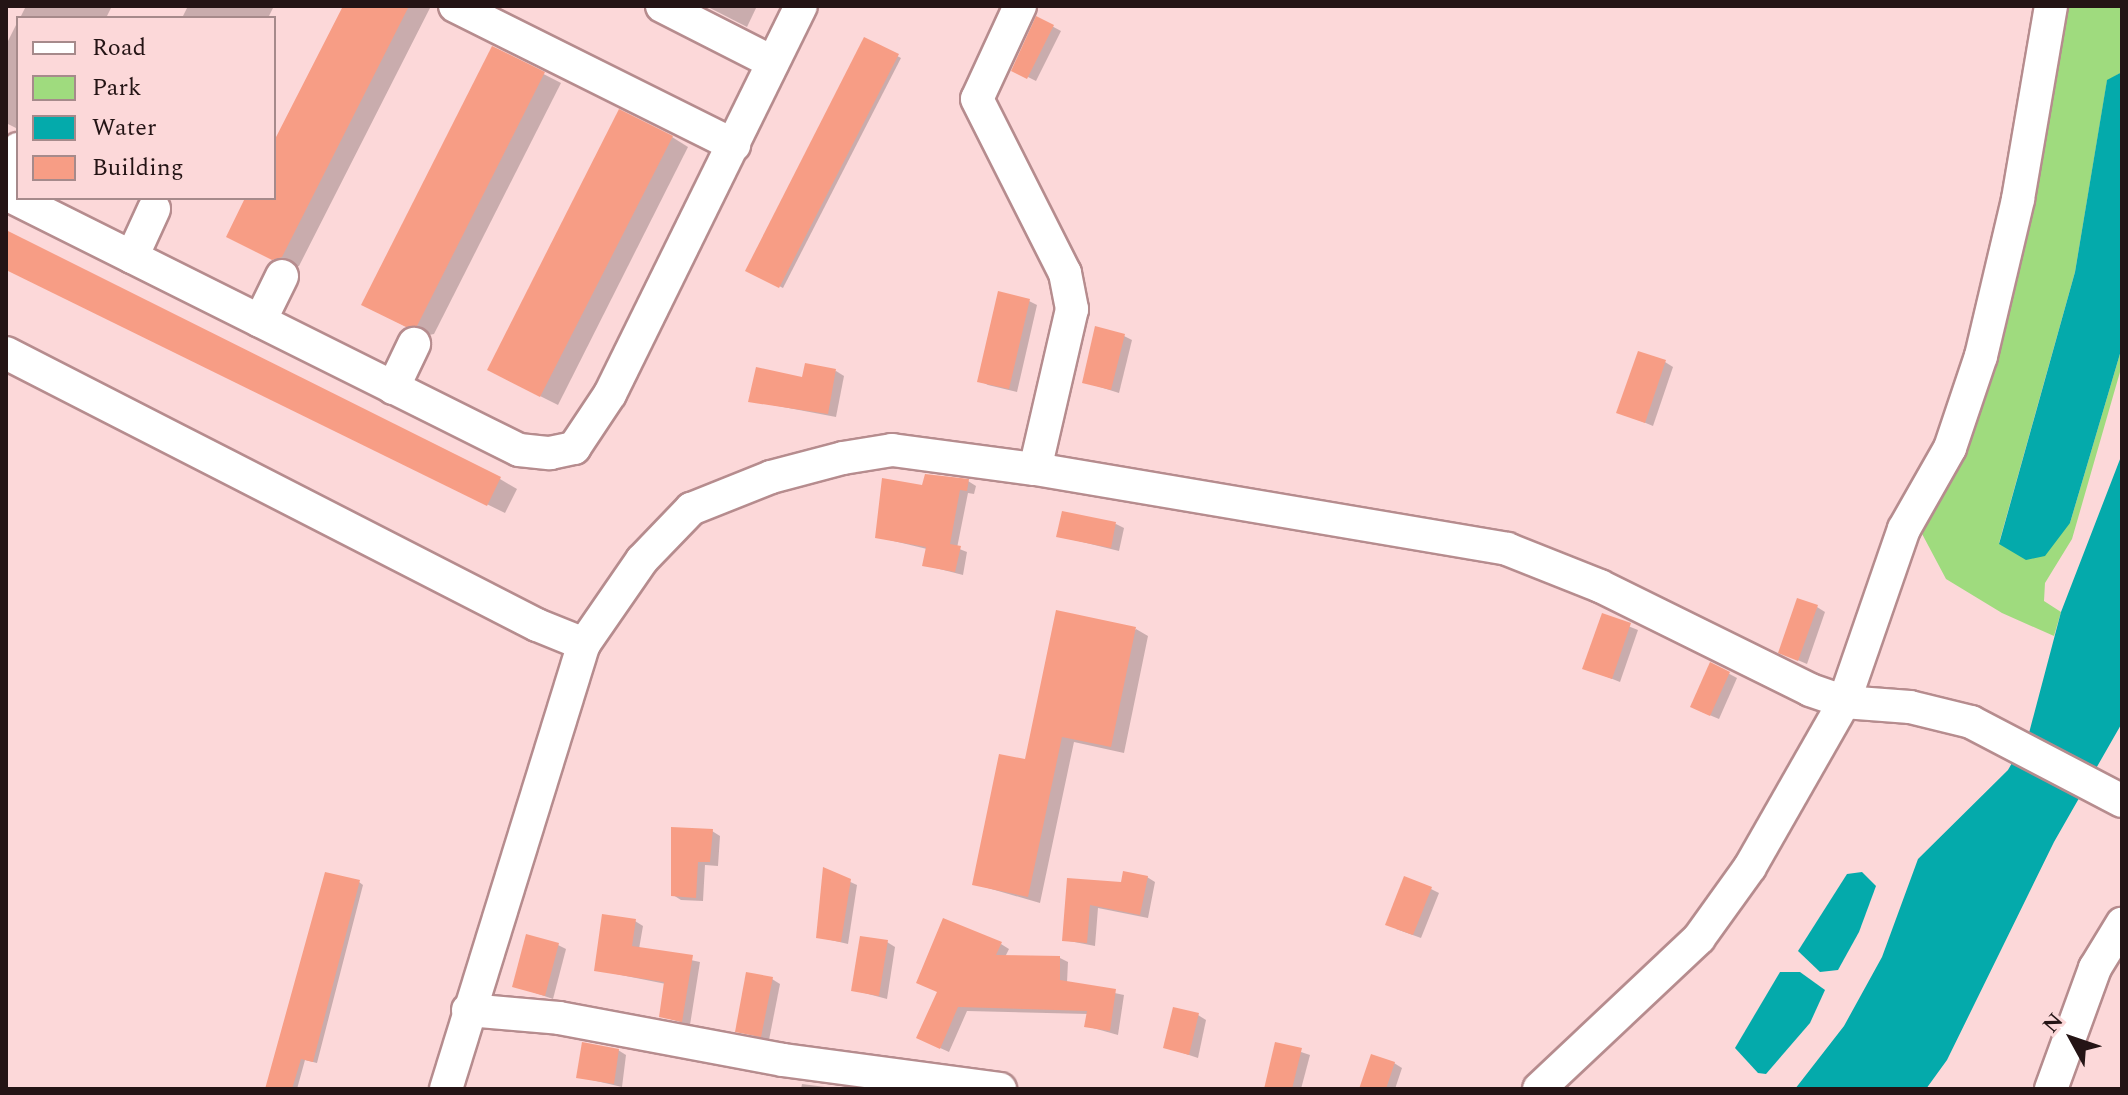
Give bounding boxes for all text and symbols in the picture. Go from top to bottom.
legend [16,16,276,200]
text: Road [92,30,146,66]
text: Park [92,70,142,106]
text: Water [92,110,156,146]
text: Building [92,150,184,186]
north arrow [2032,999,2112,1079]
text: N [2035,1006,2072,1041]

